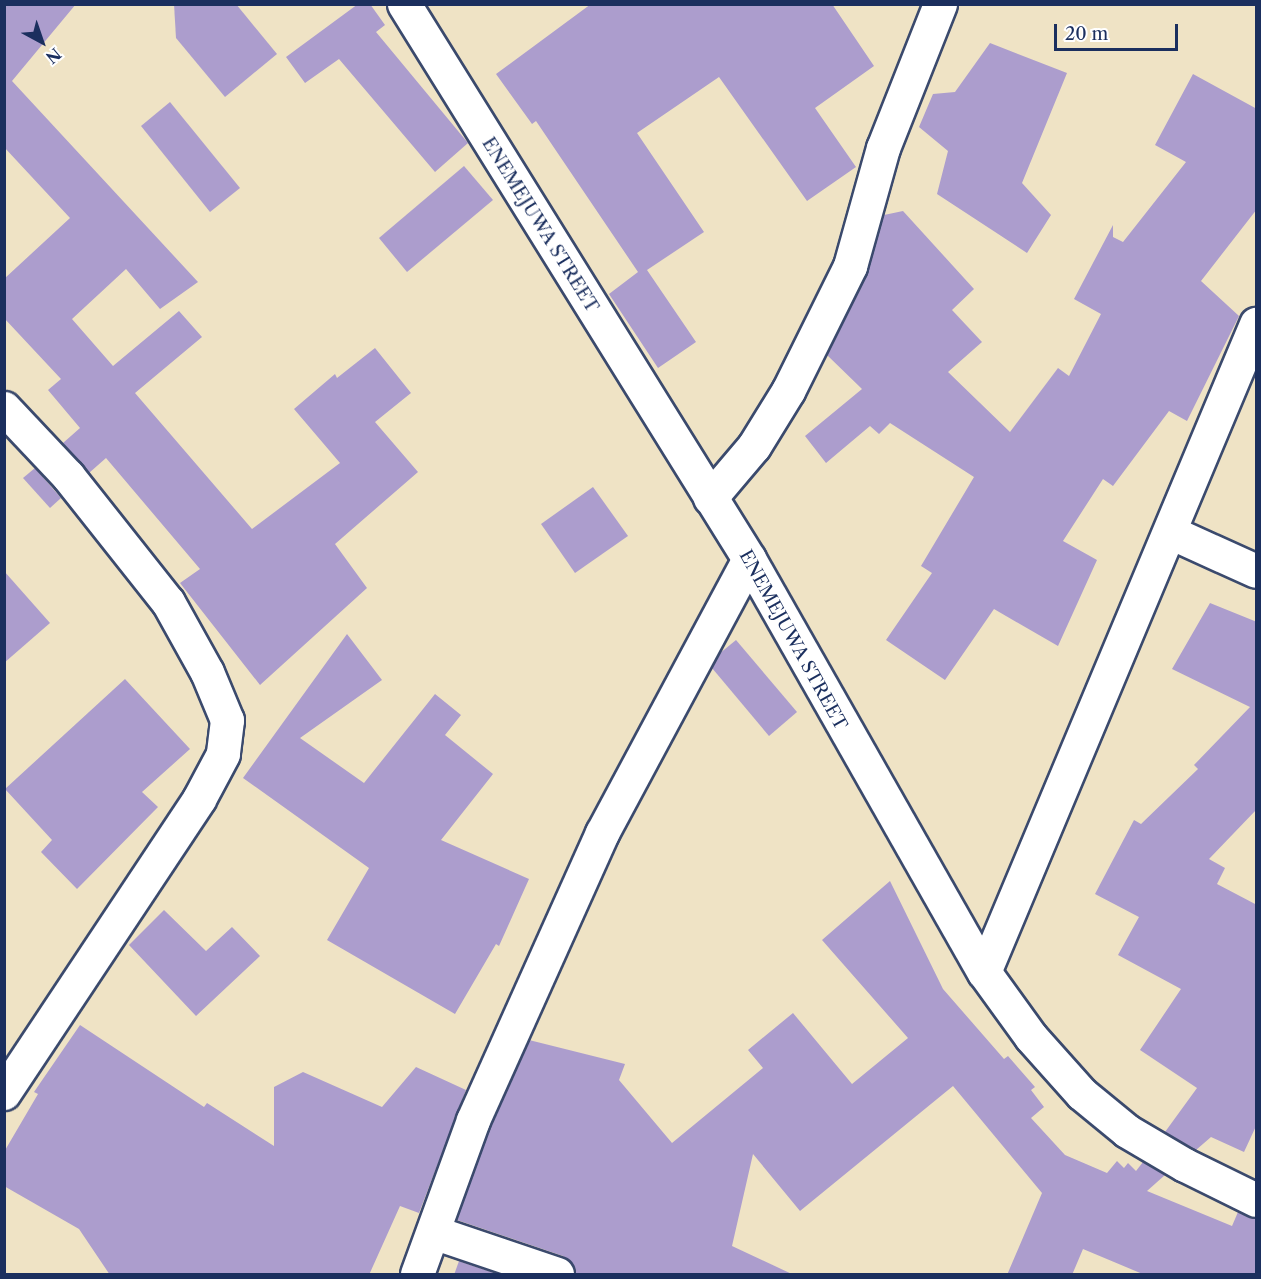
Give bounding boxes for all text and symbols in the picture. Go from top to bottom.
north arrow [12,12,72,72]
scale bar [1057,12,1182,50]
text: 20 m [1065,23,1108,45]
text: N [42,44,65,68]
street label: ENEMEJUWA STREET [477,133,603,317]
street label: ENEMEJUWA STREET [734,546,852,734]

